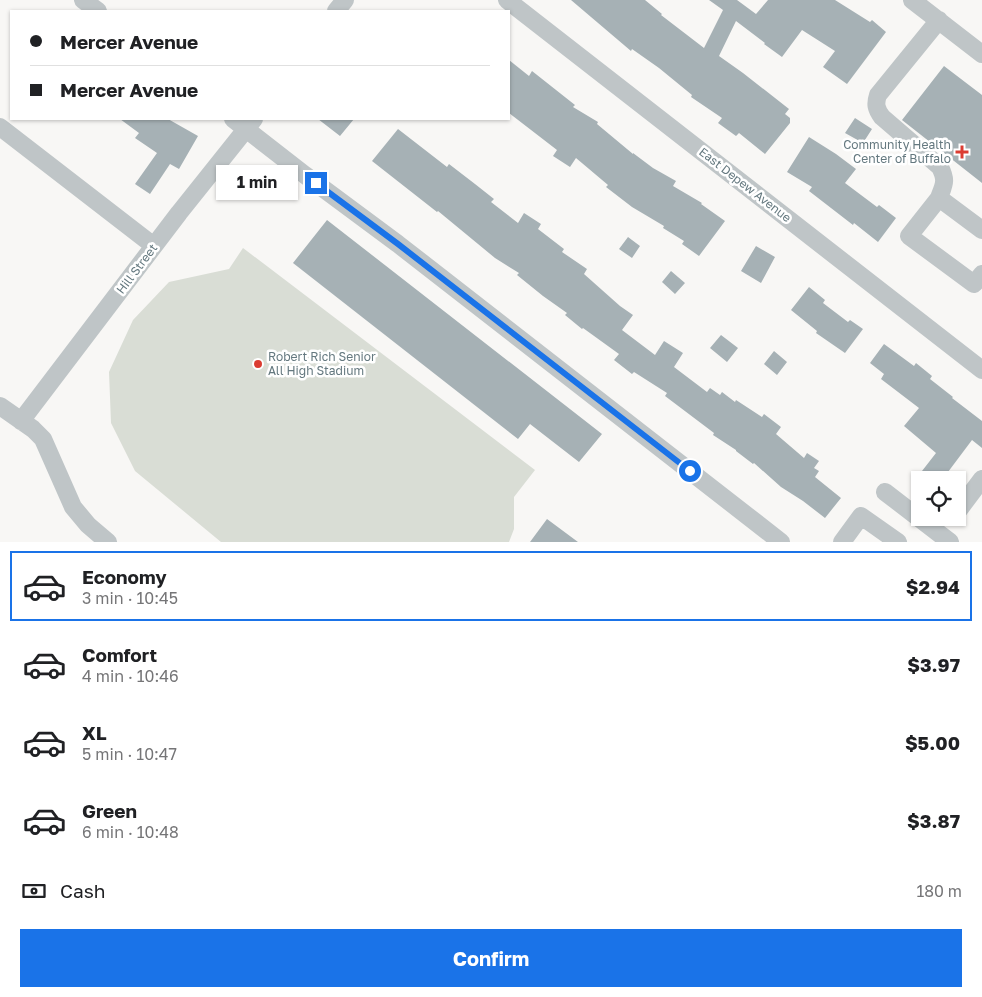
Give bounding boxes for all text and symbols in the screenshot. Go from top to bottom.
text: Mercer Avenue [60,30,198,53]
text: Mercer Avenue [60,78,198,101]
place label: Community Health Center of Buffalo [843,137,951,166]
street label: East Depew Avenue [696,144,794,225]
marker: Community Health Center of Buffalo [955,145,969,159]
callout: 1 min [216,166,298,200]
text: 1 min [237,172,277,192]
route end [305,172,327,194]
street label: Hill Street [113,241,160,297]
place label: Robert Rich Senior All High Stadium [268,349,376,378]
marker: Robert Rich Senior All High Stadium [252,358,264,370]
route start [679,460,701,482]
map controls [911,471,966,526]
button: locate [911,471,966,526]
icon: car [22,564,67,609]
text: Economy [82,565,167,588]
text: $2.94 [906,575,960,598]
text: 3 min · 10:45 [82,588,178,608]
icon: car [22,642,67,687]
text: Comfort [82,643,157,666]
text: $3.97 [907,653,960,676]
text: 4 min · 10:46 [82,666,179,686]
icon: car [22,720,67,765]
text: XL [82,721,107,744]
text: $5.00 [905,731,960,754]
text: 5 min · 10:47 [82,744,177,764]
icon: car [22,798,67,843]
text: Green [82,799,137,822]
text: $3.87 [907,809,960,832]
text: 6 min · 10:48 [82,822,179,842]
icon: cash [20,877,48,905]
text: Cash [60,879,105,902]
text: 180 m [916,881,962,901]
button: Confirm [20,929,962,987]

